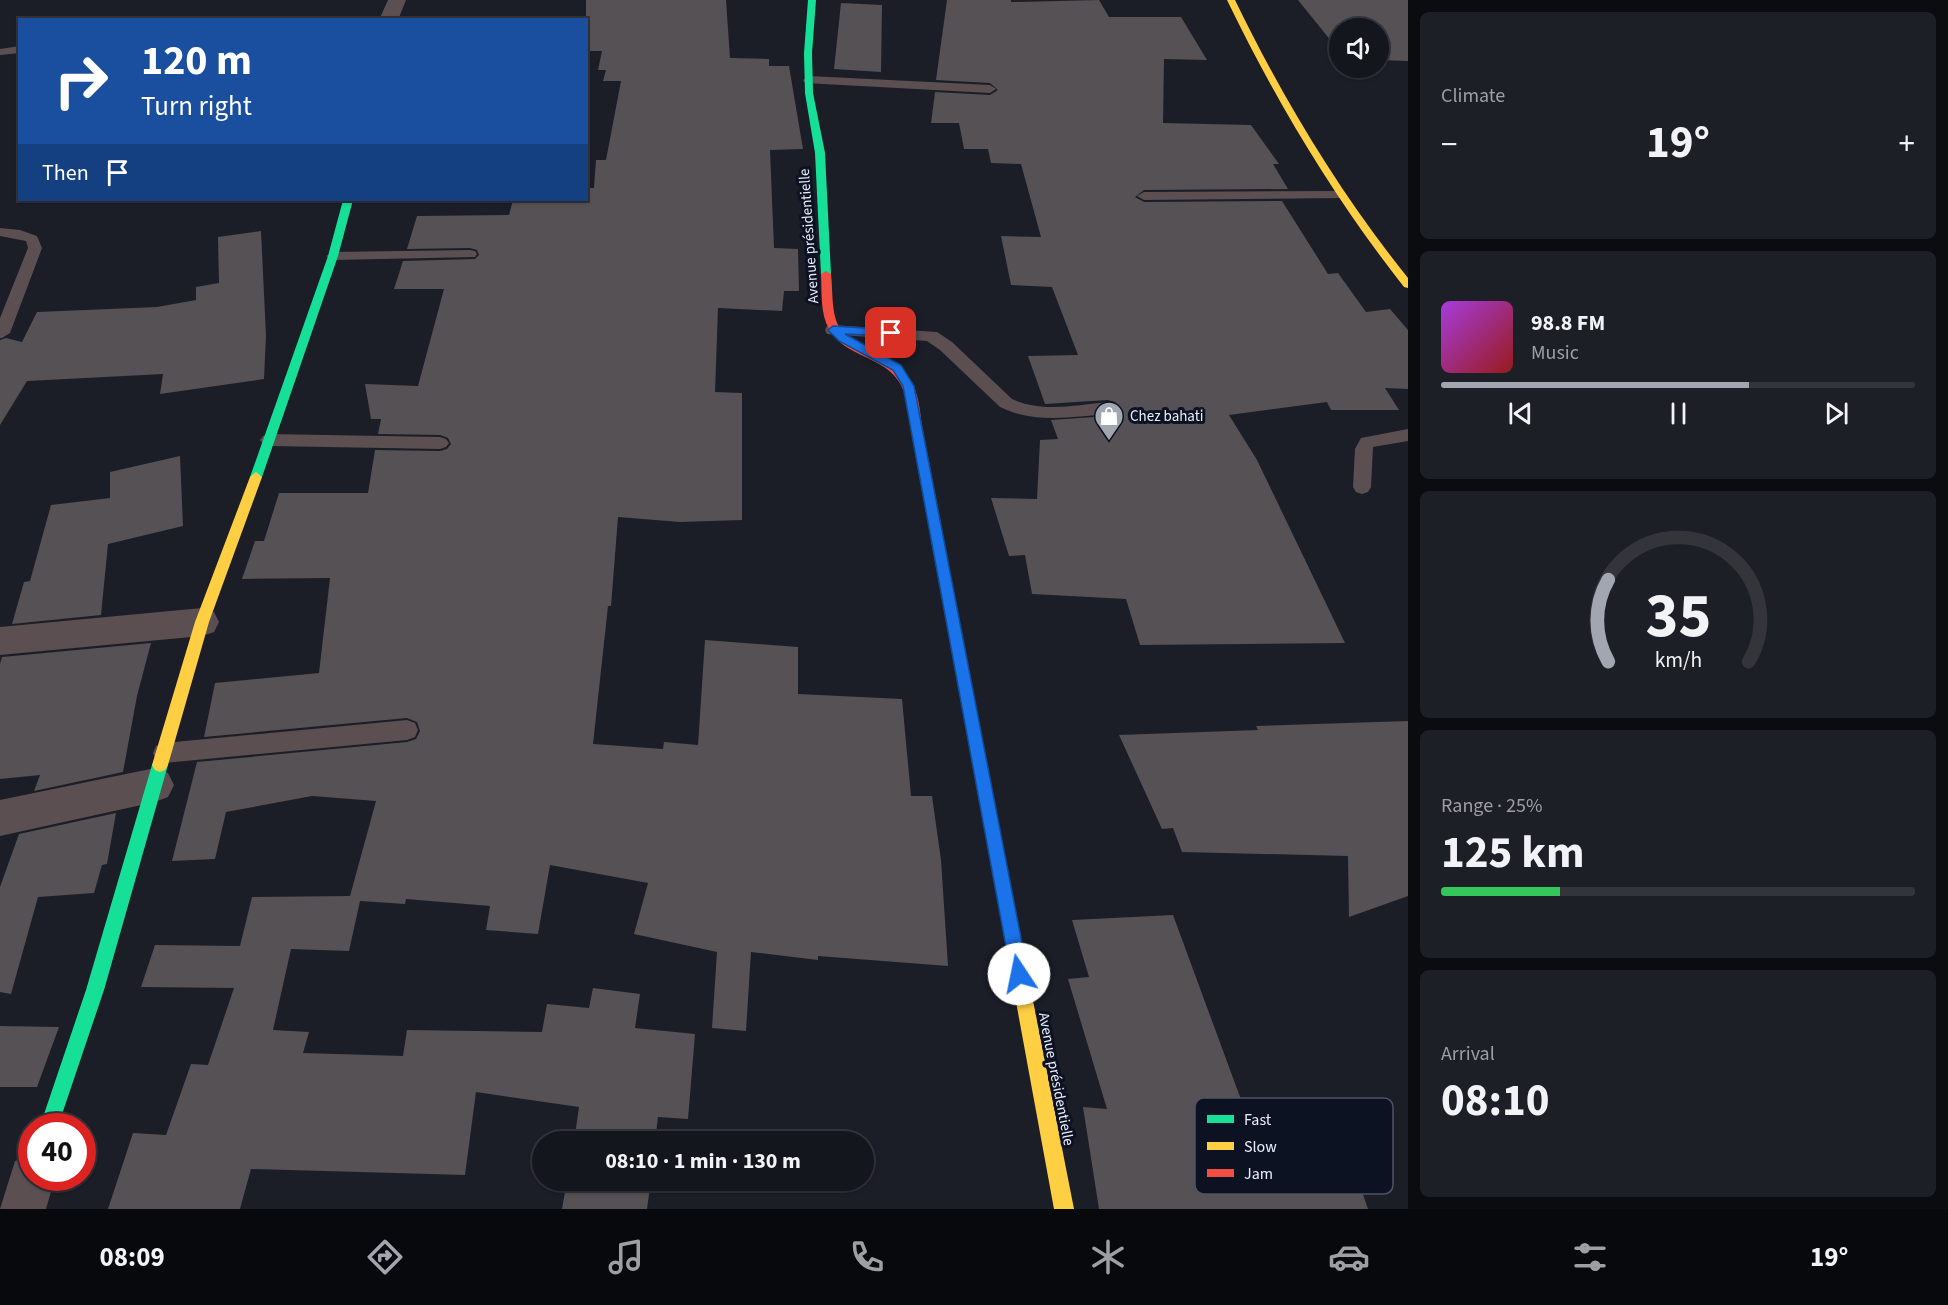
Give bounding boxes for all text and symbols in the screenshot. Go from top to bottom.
map controls [1329,18,1389,78]
button: sound [1329,18,1389,78]
text: 120 m [141,31,252,91]
icon: right [42,42,120,120]
text: Climate [1441,82,1505,110]
text: Turn right [141,87,252,126]
text: 19° [1646,111,1710,175]
text: − [1441,121,1457,168]
text: + [1899,121,1915,168]
icon: arrive [101,156,134,189]
text: Then [42,157,89,189]
street label: Avenue présidentielle [794,168,824,304]
pin [865,307,916,358]
text: 98.8 FM [1531,307,1605,339]
icon: arrive [874,316,907,349]
text: Music [1531,339,1579,367]
icon: previous [1504,397,1537,430]
icon: pause [1662,397,1695,430]
icon: next [1820,397,1853,430]
shop icon: Chez bahati [1093,400,1125,442]
place label: Chez bahati [1130,406,1203,427]
text: 35 [1645,572,1711,661]
text: km/h [1654,645,1702,676]
text: Range · 25% [1441,792,1542,820]
text: 125 km [1441,821,1585,885]
position arrow [987,942,1051,1006]
street label: Avenue présidentielle [1033,1011,1079,1147]
text: Arrival [1441,1040,1495,1068]
text: 08:10 [1441,1069,1550,1133]
legend [1195,1098,1393,1194]
text: Fast [1244,1109,1272,1131]
speed limit sign: 40 [18,1113,96,1191]
text: Slow [1244,1136,1277,1158]
text: 08:10 · 1 min · 130 m [605,1145,801,1177]
text: Jam [1244,1163,1273,1185]
icon: directions [364,1236,406,1278]
icon: music [605,1236,647,1278]
icon: phone [846,1236,888,1278]
icon: climate [1087,1236,1129,1278]
icon: car [1328,1236,1370,1278]
icon: filters [1569,1236,1611,1278]
text: 08:09 [100,1238,165,1277]
text: 19° [1810,1238,1848,1277]

